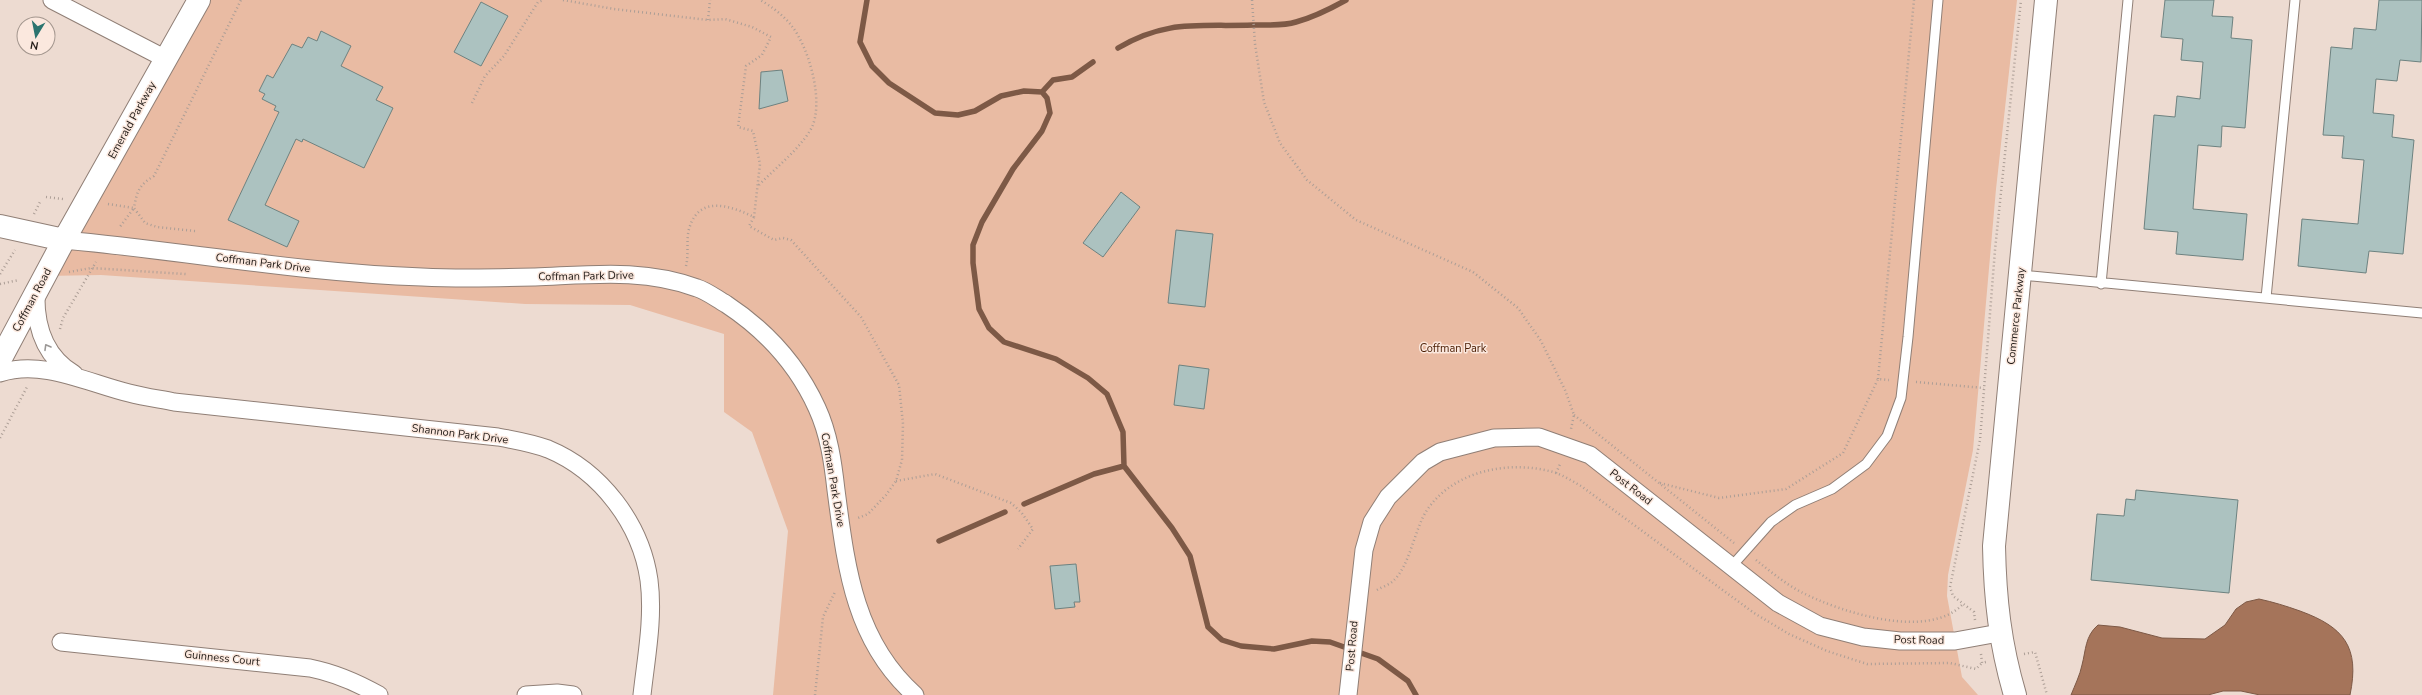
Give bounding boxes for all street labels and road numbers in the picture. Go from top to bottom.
street label: Emerald Parkway [105,78,160,161]
street label: Coffman Park Drive [215,250,311,276]
street label: Coffman Road [9,266,55,334]
street label: Commerce Parkway [2003,266,2029,365]
street label: Coffman Park Drive [538,268,634,284]
street label: Shannon Park Drive [411,421,509,447]
street label: Coffman Park Drive [817,432,849,528]
street label: Post Road [1607,466,1655,508]
street label: Post Road [1342,620,1362,672]
street label: Post Road [1894,632,1944,648]
street label: Guinness Court [183,647,261,669]

